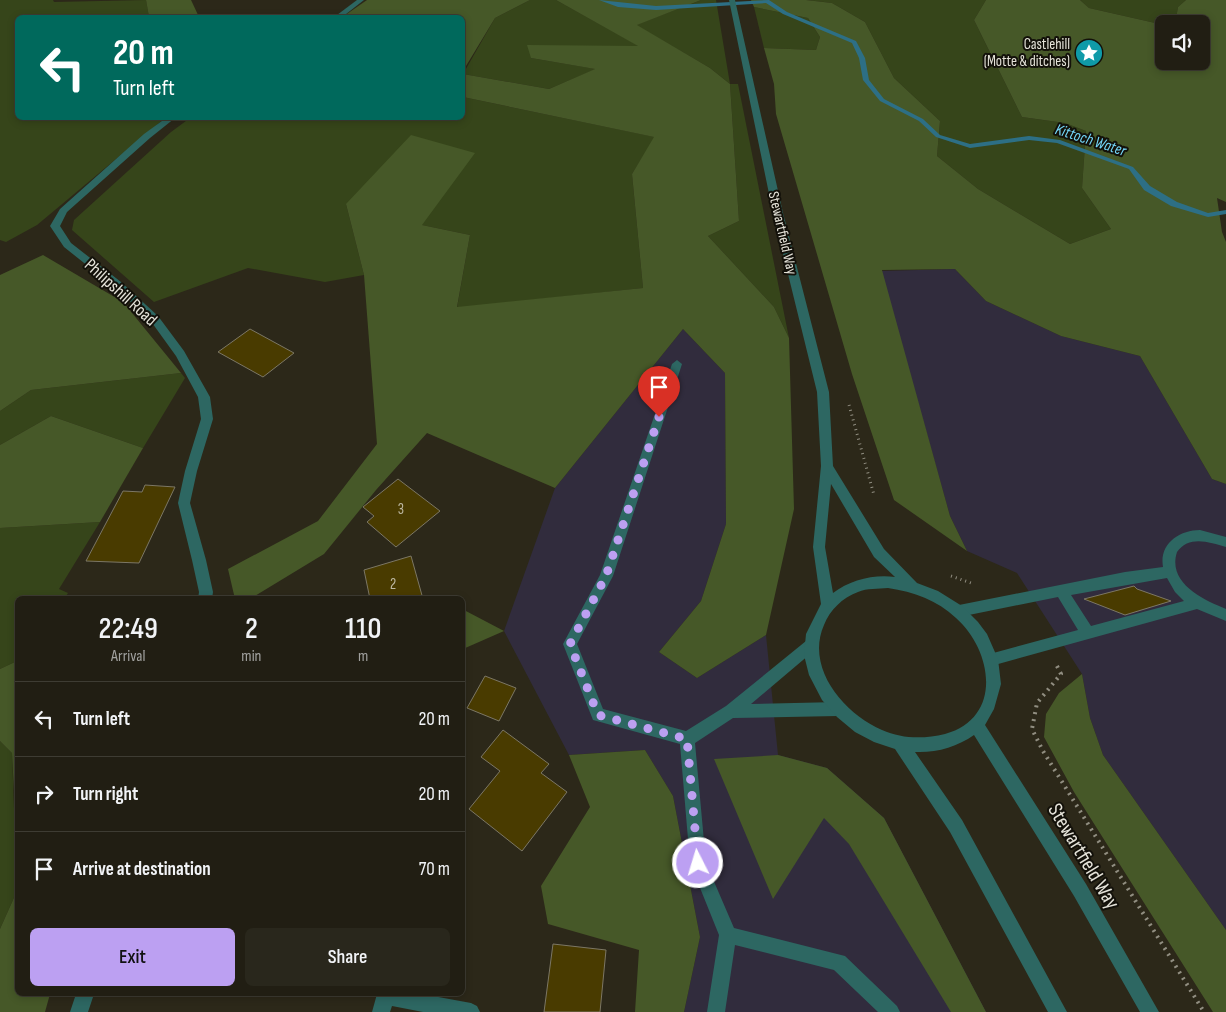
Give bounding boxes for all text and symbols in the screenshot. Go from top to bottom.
map controls [1155,15,1210,70]
button: sound [1155,15,1210,70]
text: 20 m [113,32,174,75]
icon: left [30,35,95,100]
place label: Castlehill (Motte & ditches) [984,35,1070,71]
place icon: Castlehill (Motte & ditches) [1074,38,1104,68]
text: Turn left [113,75,175,102]
water label: Kittoch Water [1053,120,1129,161]
street label: Stewartfield Way [764,190,801,277]
street label: Philipshill Road [80,254,161,330]
pin [638,366,680,417]
icon: arrive [645,373,673,401]
house number: 3 [398,500,404,519]
house number: 2 [390,575,396,594]
text: 22:49 [99,611,158,647]
text: 2 [245,611,258,647]
text: 110 [345,611,381,647]
text: Arrival [111,647,145,666]
text: min [241,647,261,666]
text: m [358,647,368,666]
icon: left [30,705,58,733]
text: Turn left [73,708,130,731]
text: 20 m [418,708,450,731]
icon: right [30,780,58,808]
text: Turn right [73,783,138,806]
text: 20 m [418,783,450,806]
street label: Stewartfield Way [1042,799,1125,914]
position arrow [671,836,723,888]
icon: arrive [30,855,58,883]
text: Arrive at destination [73,858,211,881]
text: 70 m [419,858,450,881]
button: Exit [30,928,235,986]
button: Share [245,928,450,986]

